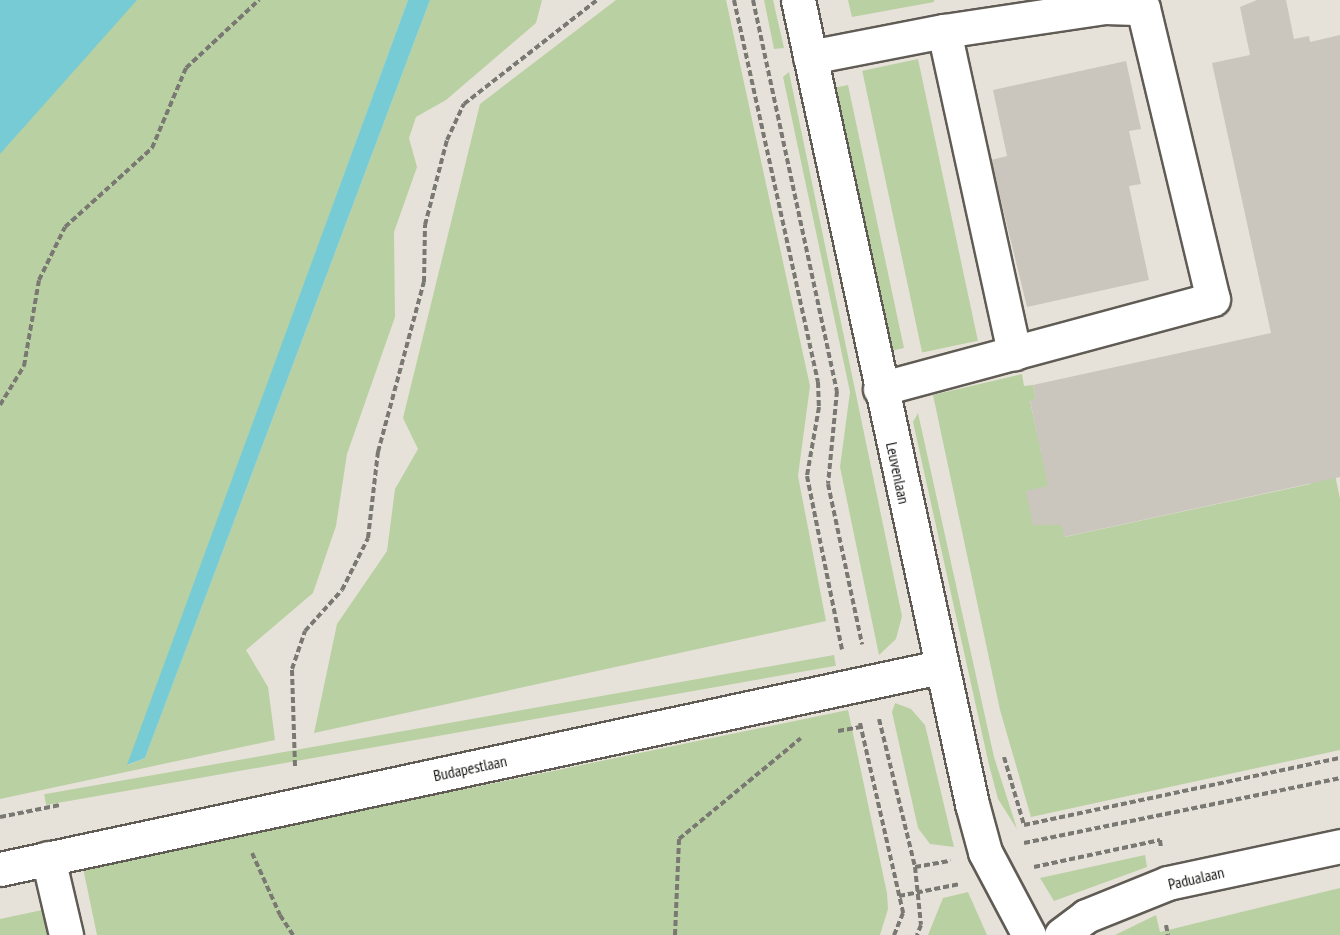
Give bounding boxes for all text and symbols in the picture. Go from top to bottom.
street label: Leuvenlaan [882,440,914,506]
street label: Budapestlaan [431,751,509,785]
street label: Padualaan [1166,862,1226,894]

